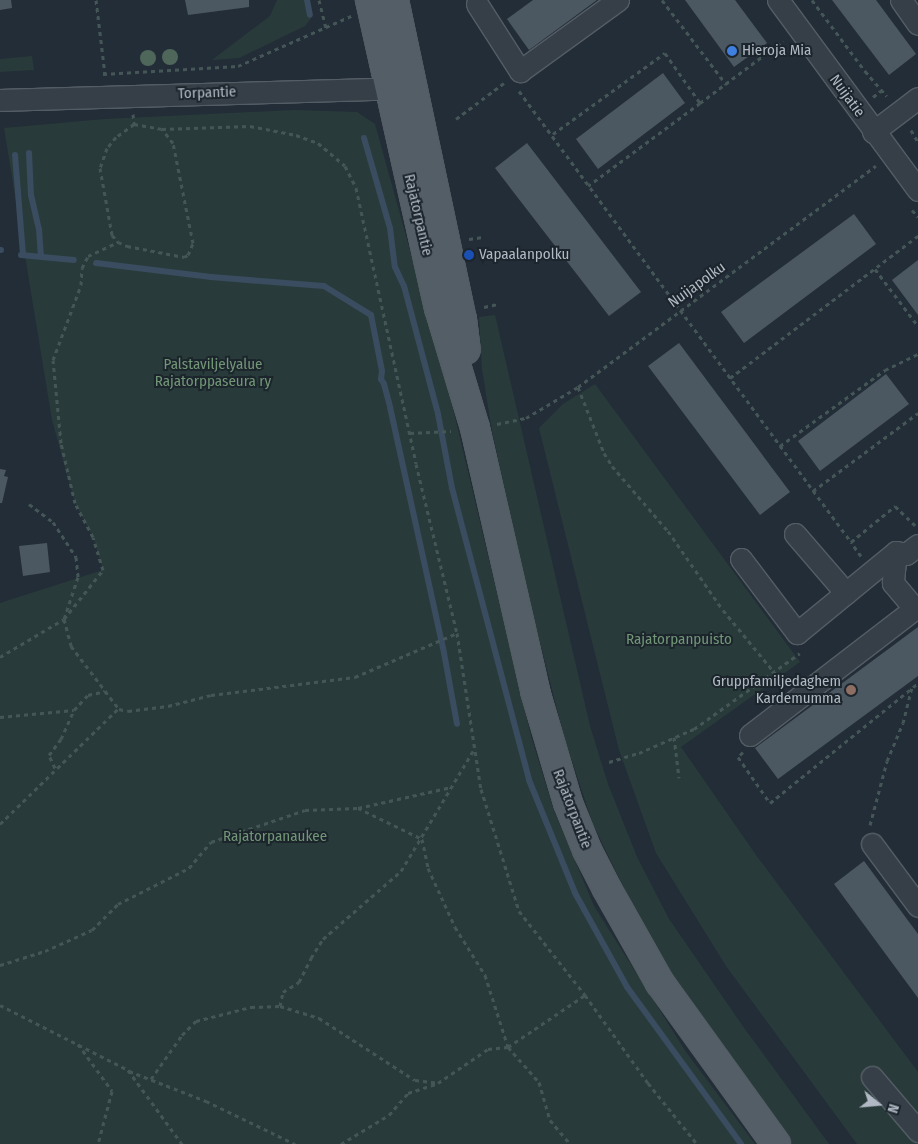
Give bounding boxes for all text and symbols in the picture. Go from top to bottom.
place label: Hieroja Mia [742,42,811,60]
marker: Hieroja Mia [726,45,738,57]
street label: Nuijatie [826,71,868,121]
street label: Torpantie [177,83,237,103]
street label: Rajatorpantie [400,172,436,258]
place label: Vapaalanpolku [479,246,569,264]
marker: Vapaalanpolku [463,249,475,261]
street label: Nuijapolku [665,258,729,312]
park label: Palstaviljelyalue Rajatorppaseura ry [155,355,271,390]
park label: Rajatorpanpuisto [626,631,732,649]
place label: Gruppfamiljedaghem Kardemumma [712,672,841,707]
marker: Gruppfamiljedaghem Kardemumma [845,684,857,696]
street label: Rajatorpantie [549,767,595,851]
park label: Rajatorpanaukee [223,828,327,846]
north arrow [853,1079,903,1129]
text: N [883,1102,902,1115]

